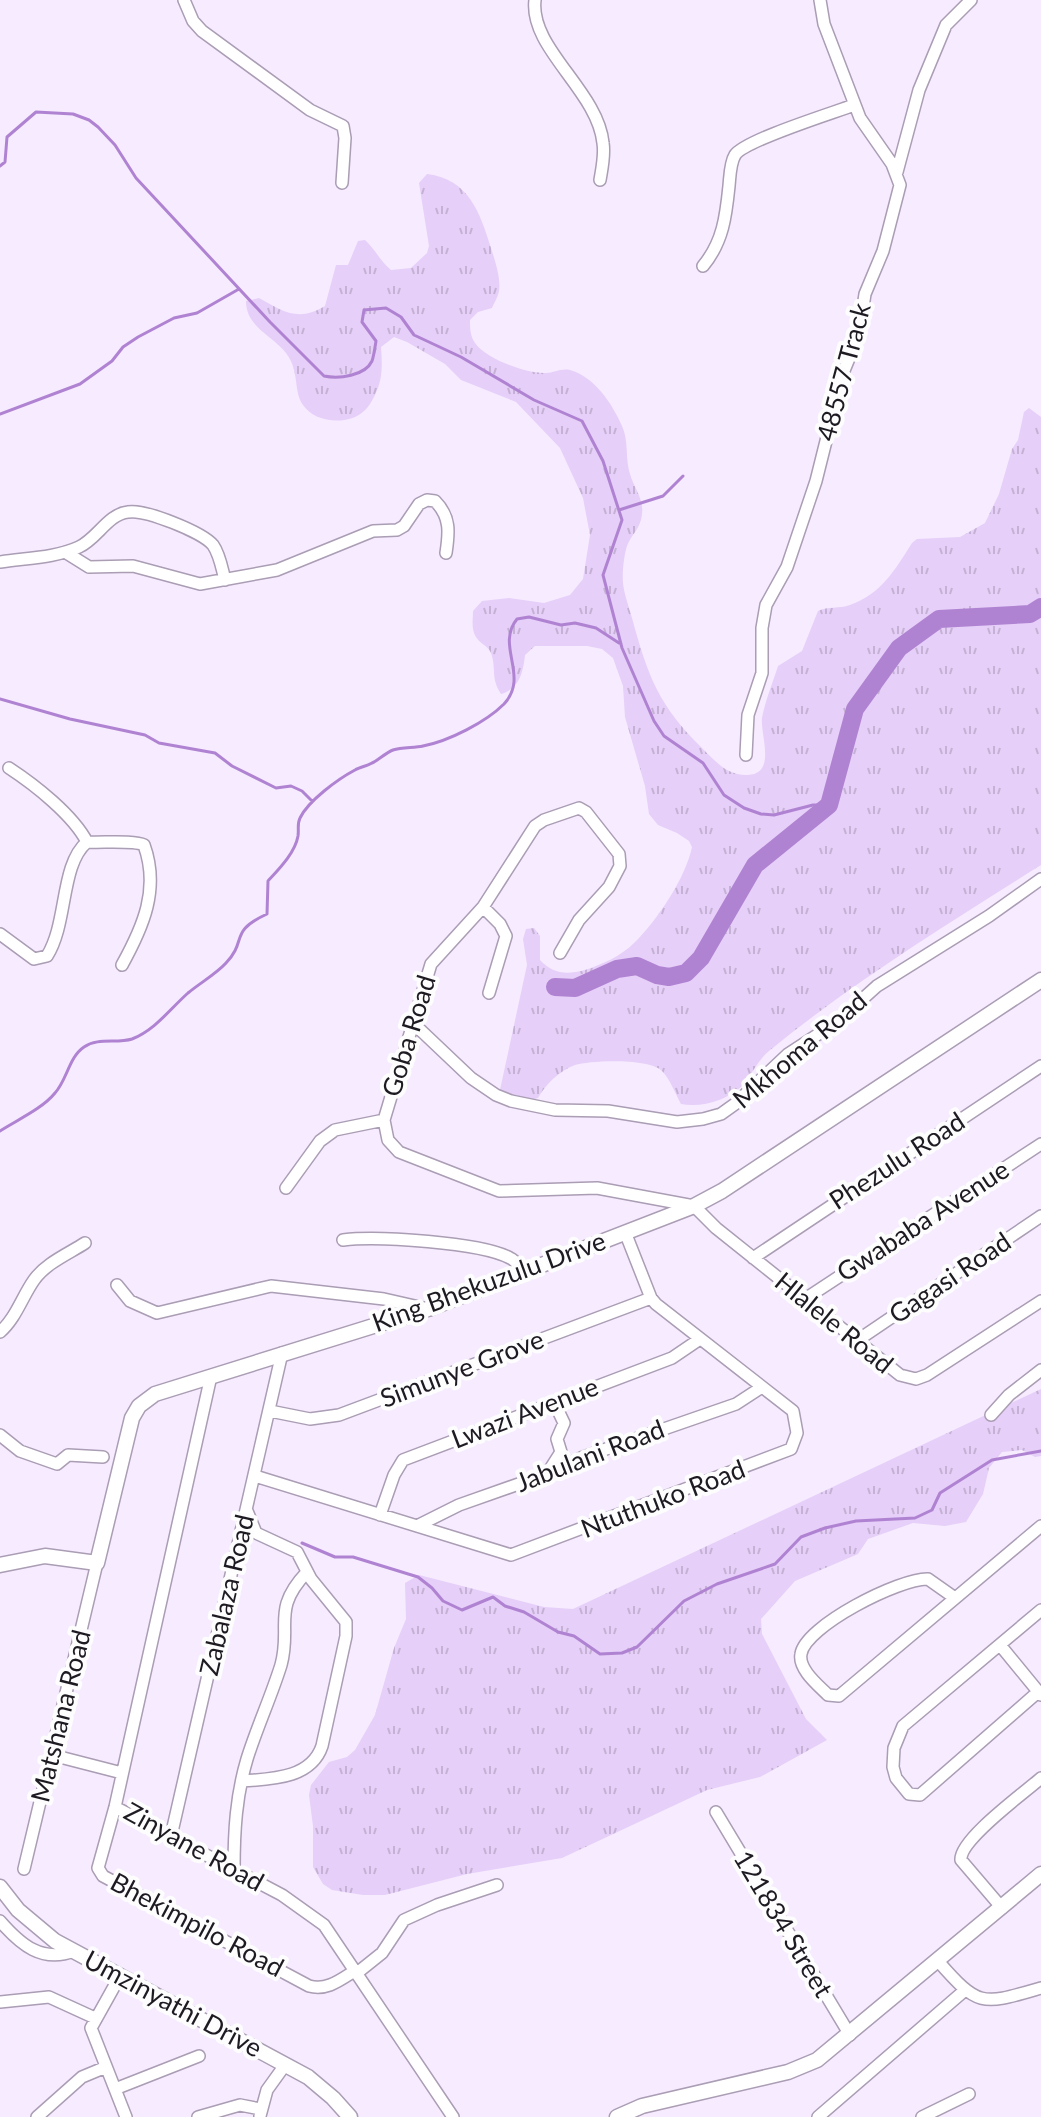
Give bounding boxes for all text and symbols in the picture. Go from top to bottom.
street label: 48557 Track [809,298,877,444]
street label: Goba Road [374,971,442,1100]
street label: Mkhoma Road [726,984,873,1115]
street label: Phezulu Road [823,1105,970,1216]
street label: Gwababa Avenue [830,1153,1015,1288]
street label: King Bhekuzulu Drive [368,1224,610,1338]
street label: Gagasi Road [882,1225,1016,1330]
street label: Hlalele Road [769,1265,900,1380]
street label: Simunye Grove [375,1322,548,1414]
street label: Lwazi Avenue [447,1369,603,1455]
street label: Jabulani Road [511,1412,668,1498]
street label: Ntuthuko Road [576,1452,749,1544]
street label: Zabalaza Road [192,1511,260,1678]
street label: Matshana Road [23,1626,97,1805]
street label: Zinyane Road [119,1795,270,1898]
street label: 121834 Street [727,1844,841,2003]
street label: Bhekimpilo Road [105,1865,290,1983]
street label: Umzinyathi Drive [79,1943,268,2063]

